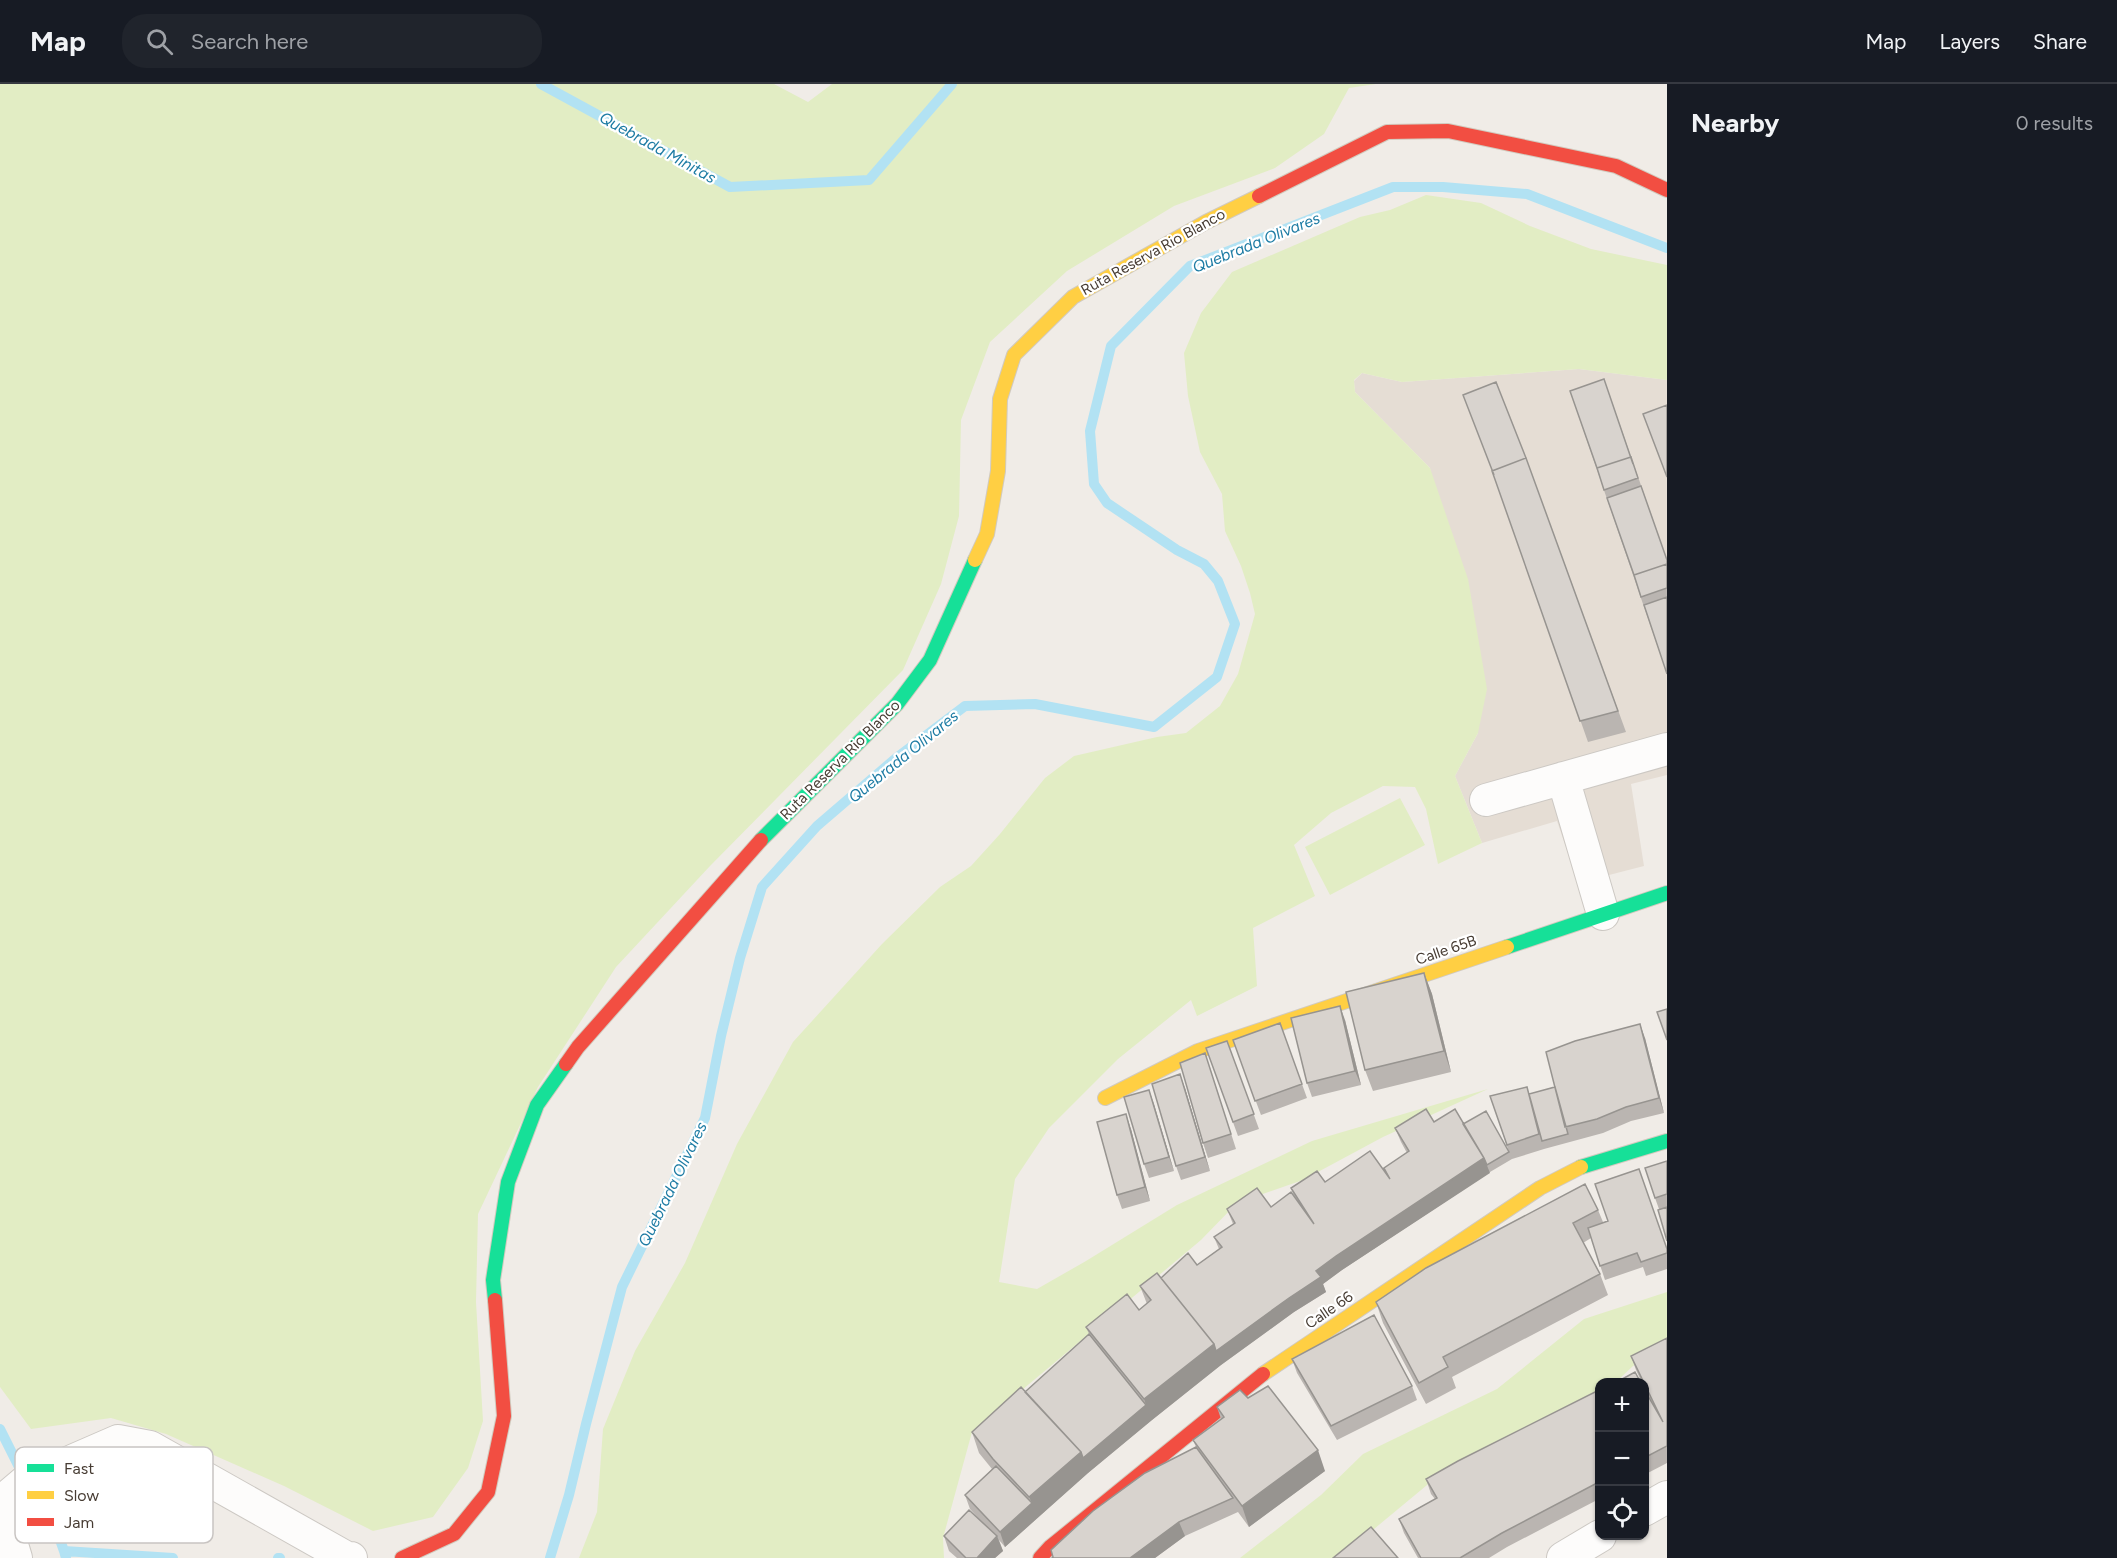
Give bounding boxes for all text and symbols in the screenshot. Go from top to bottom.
search box [122,14,542,68]
text: Map [30,24,86,58]
icon: search [143,25,176,58]
text: Search here [191,28,308,55]
text: Map [1866,29,1906,54]
text: Layers [1939,29,2000,54]
text: Share [2033,29,2087,54]
text: Nearby [1691,107,1779,139]
water label: Quebrada Minitas [596,108,720,188]
text: 0 results [2016,111,2093,135]
street label: Ruta Reserva Rio Blanco [1078,205,1229,299]
water label: Quebrada Olivares [1190,208,1323,277]
street label: Ruta Reserva Rio Blanco [776,696,904,824]
water label: Quebrada Olivares [844,706,963,807]
street label: Calle 65B [1413,931,1479,969]
water label: Quebrada Olivares [634,1118,711,1250]
street label: Calle 66 [1302,1287,1357,1333]
map controls [1595,1378,1649,1540]
button: + [1595,1378,1649,1432]
button: − [1595,1432,1649,1486]
legend [15,1447,213,1543]
text: Fast [64,1459,94,1478]
text: Slow [64,1486,99,1505]
button: locate [1595,1486,1649,1540]
text: Jam [64,1513,94,1532]

